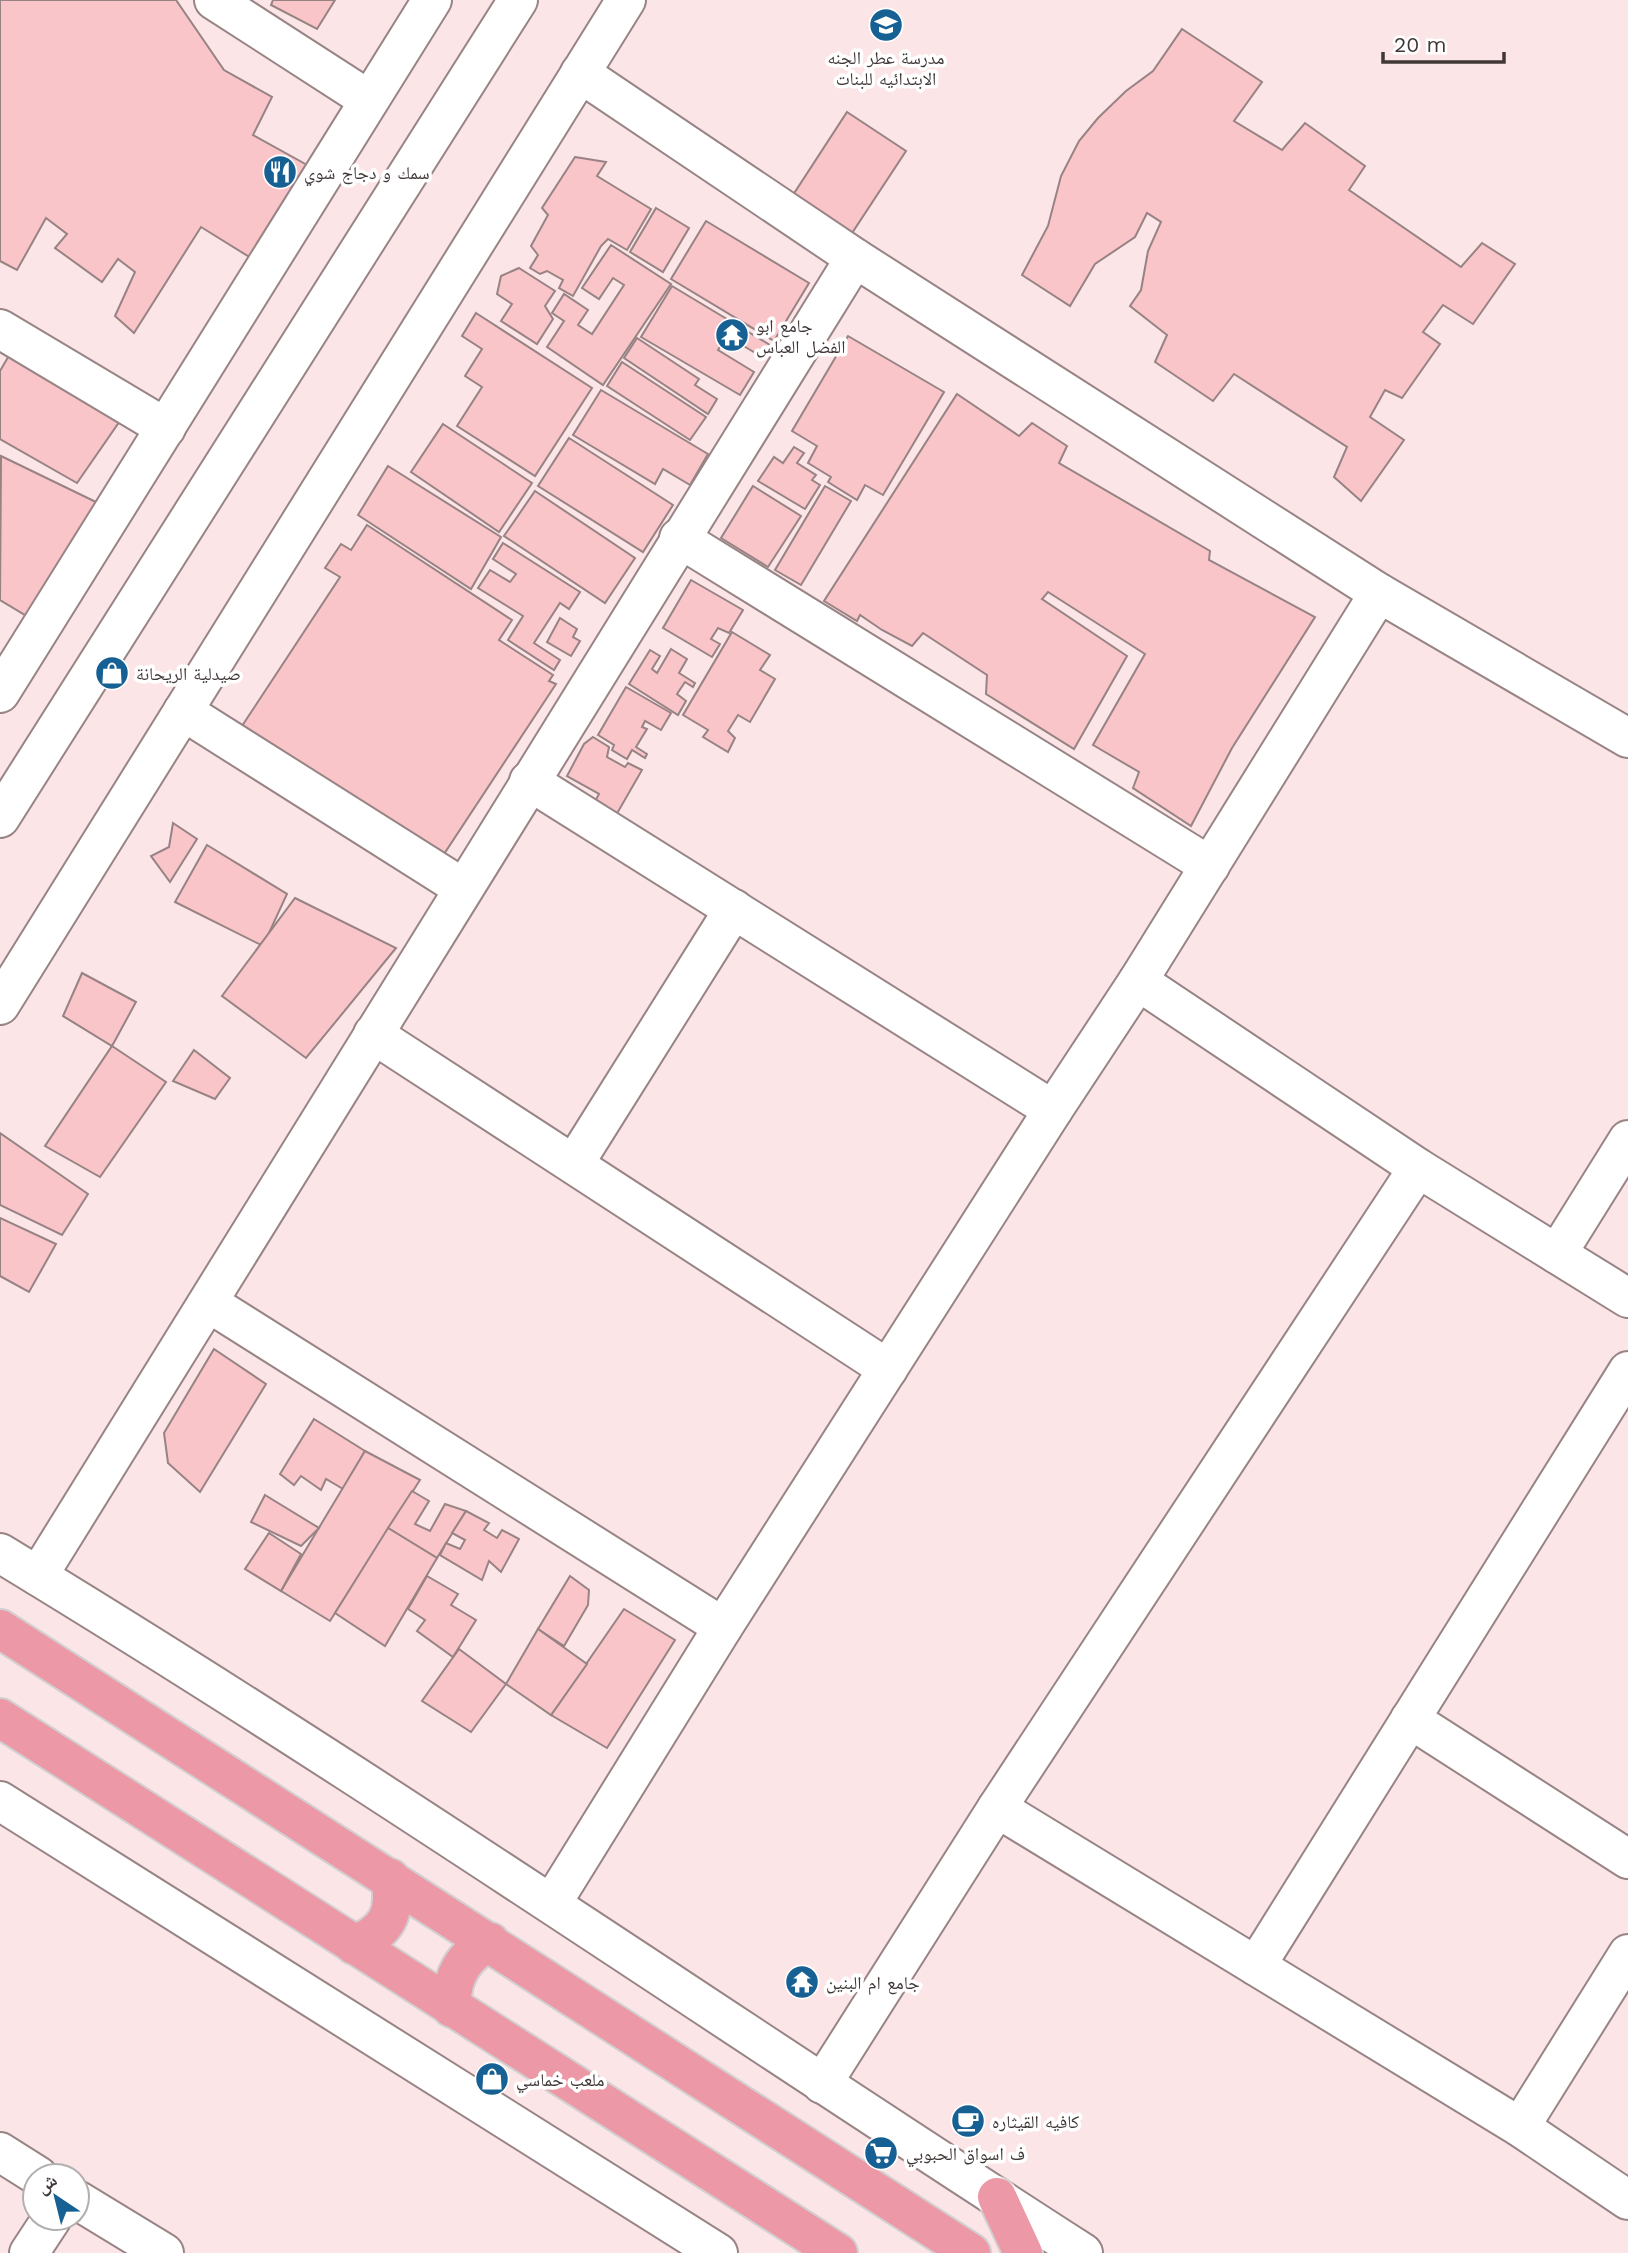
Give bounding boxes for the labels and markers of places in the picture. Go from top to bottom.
school or university icon: مدرسة عطر الجنه الابتدائيه للبنات [867,6,905,44]
place label: مدرسة عطر الجنه الابتدائيه للبنات [827,47,945,89]
restaurant icon: سمك و دجاج شوي [261,153,299,191]
place label: سمك و دجاج شوي [304,162,430,187]
place label: جامع ابو الفضل العباس [756,315,845,358]
temple icon: جامع ابو الفضل العباس [713,316,751,354]
shop icon: صيدلية الريحانة [93,654,131,692]
place label: صيدلية الريحانة [136,663,241,684]
temple icon: جامع ام البنين [783,1963,821,2001]
place label: جامع ام البنين [826,1972,920,1995]
shop icon: ملعب خماسي [473,2060,511,2098]
place label: ملعب خماسي [516,2069,605,2094]
cafe icon: كافيه القيثاره [949,2102,987,2140]
place label: كافيه القيثاره [992,2111,1080,2132]
supermarket icon: ف اسواق الحبوبي [862,2134,900,2172]
place label: ف اسواق الحبوبي [906,2143,1025,2168]

